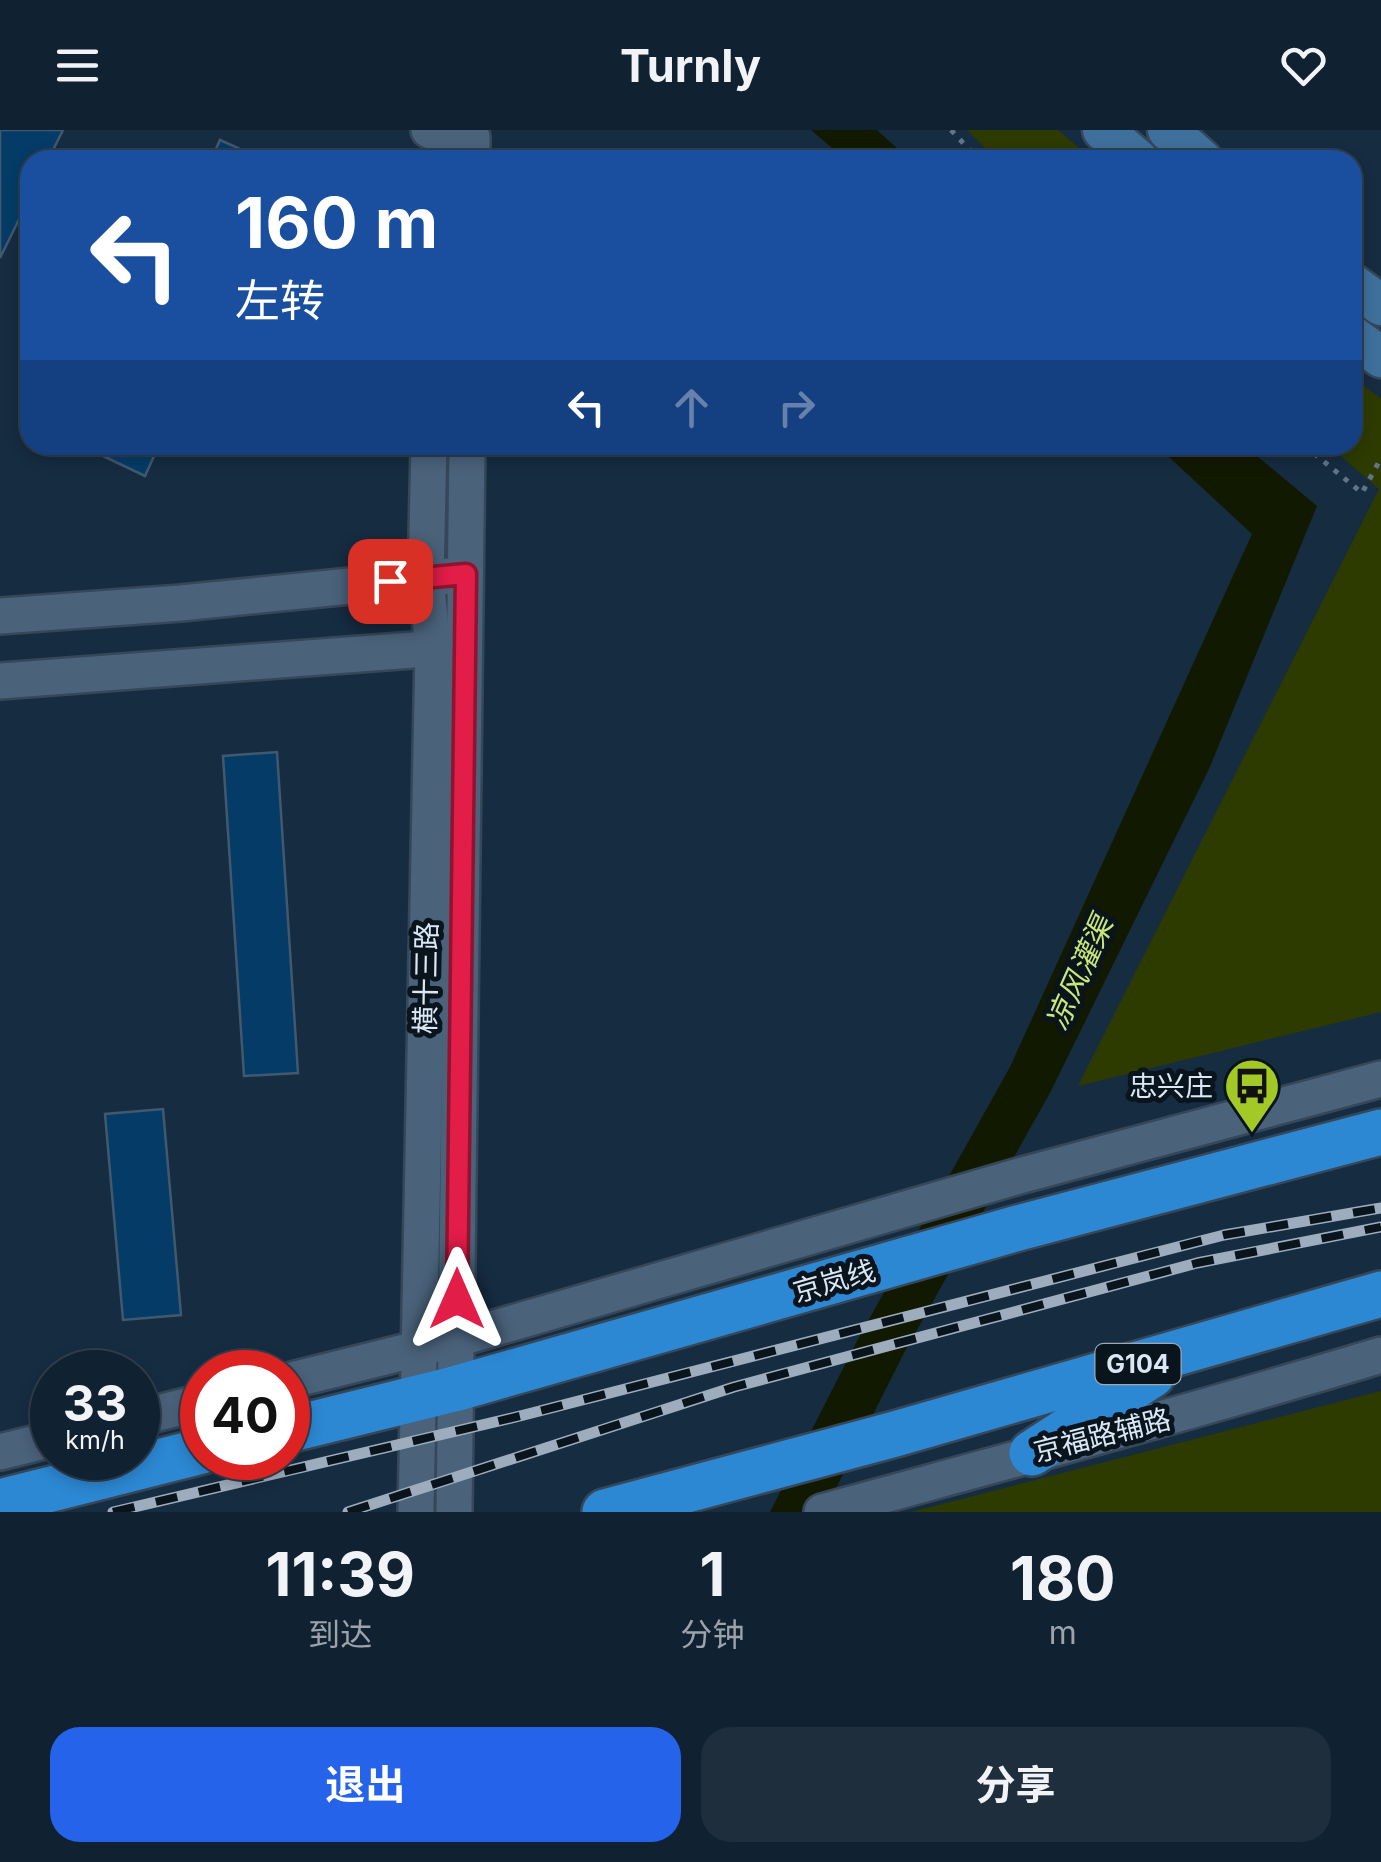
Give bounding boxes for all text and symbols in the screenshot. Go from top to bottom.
icon: menu [50,38,105,93]
text: Turnly [620,38,761,93]
icon: heart [1276,38,1331,93]
text: 160 m [235,180,438,265]
icon: left [70,190,200,320]
text: 左转 [235,273,325,328]
icon: left [559,380,614,435]
icon: ahead [664,380,719,435]
icon: right [769,380,824,435]
pin [348,539,433,624]
icon: arrive [363,554,418,609]
water label: 凉风灌渠 [1038,907,1122,1035]
street label: 横十三路 [408,922,444,1034]
bus stop icon: 忠兴庄 [1222,1056,1282,1135]
place label: 忠兴庄 [1129,1069,1213,1103]
position arrow [405,1247,509,1351]
street label: 京岚线 [789,1253,879,1309]
road number: G104 [1096,1344,1180,1384]
speed limit sign: 40 [180,1350,310,1480]
text: 33 [63,1373,127,1433]
street label: 京福路辅路 [1030,1402,1174,1468]
text: km/h [65,1425,125,1455]
text: 11:39 [266,1538,415,1610]
text: 1 [700,1538,725,1610]
text: 180 [1010,1542,1115,1614]
text: m [1049,1613,1077,1652]
text: 到达 [308,1615,372,1654]
text: 分钟 [681,1615,745,1654]
button: 退出 [50,1727,681,1842]
button: 分享 [701,1727,1331,1842]

